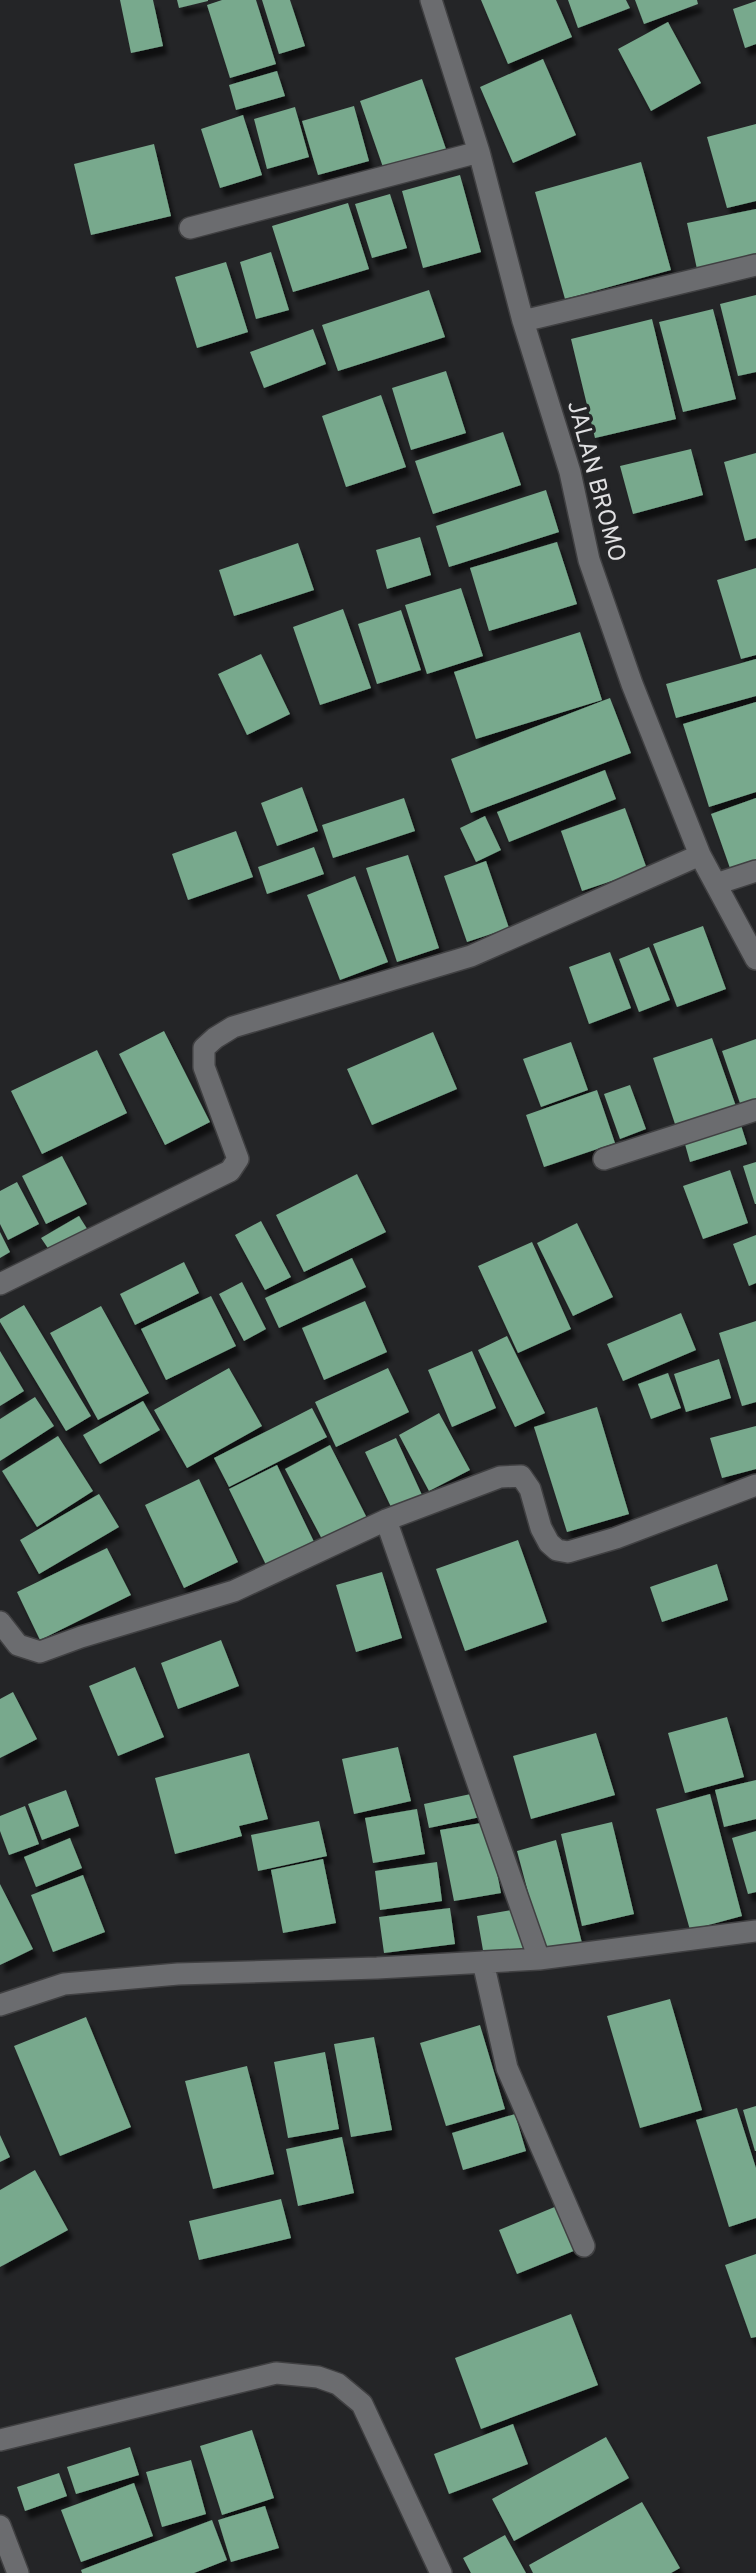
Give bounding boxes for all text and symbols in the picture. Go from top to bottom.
street label: JALAN BROMO [559,397,631,566]

